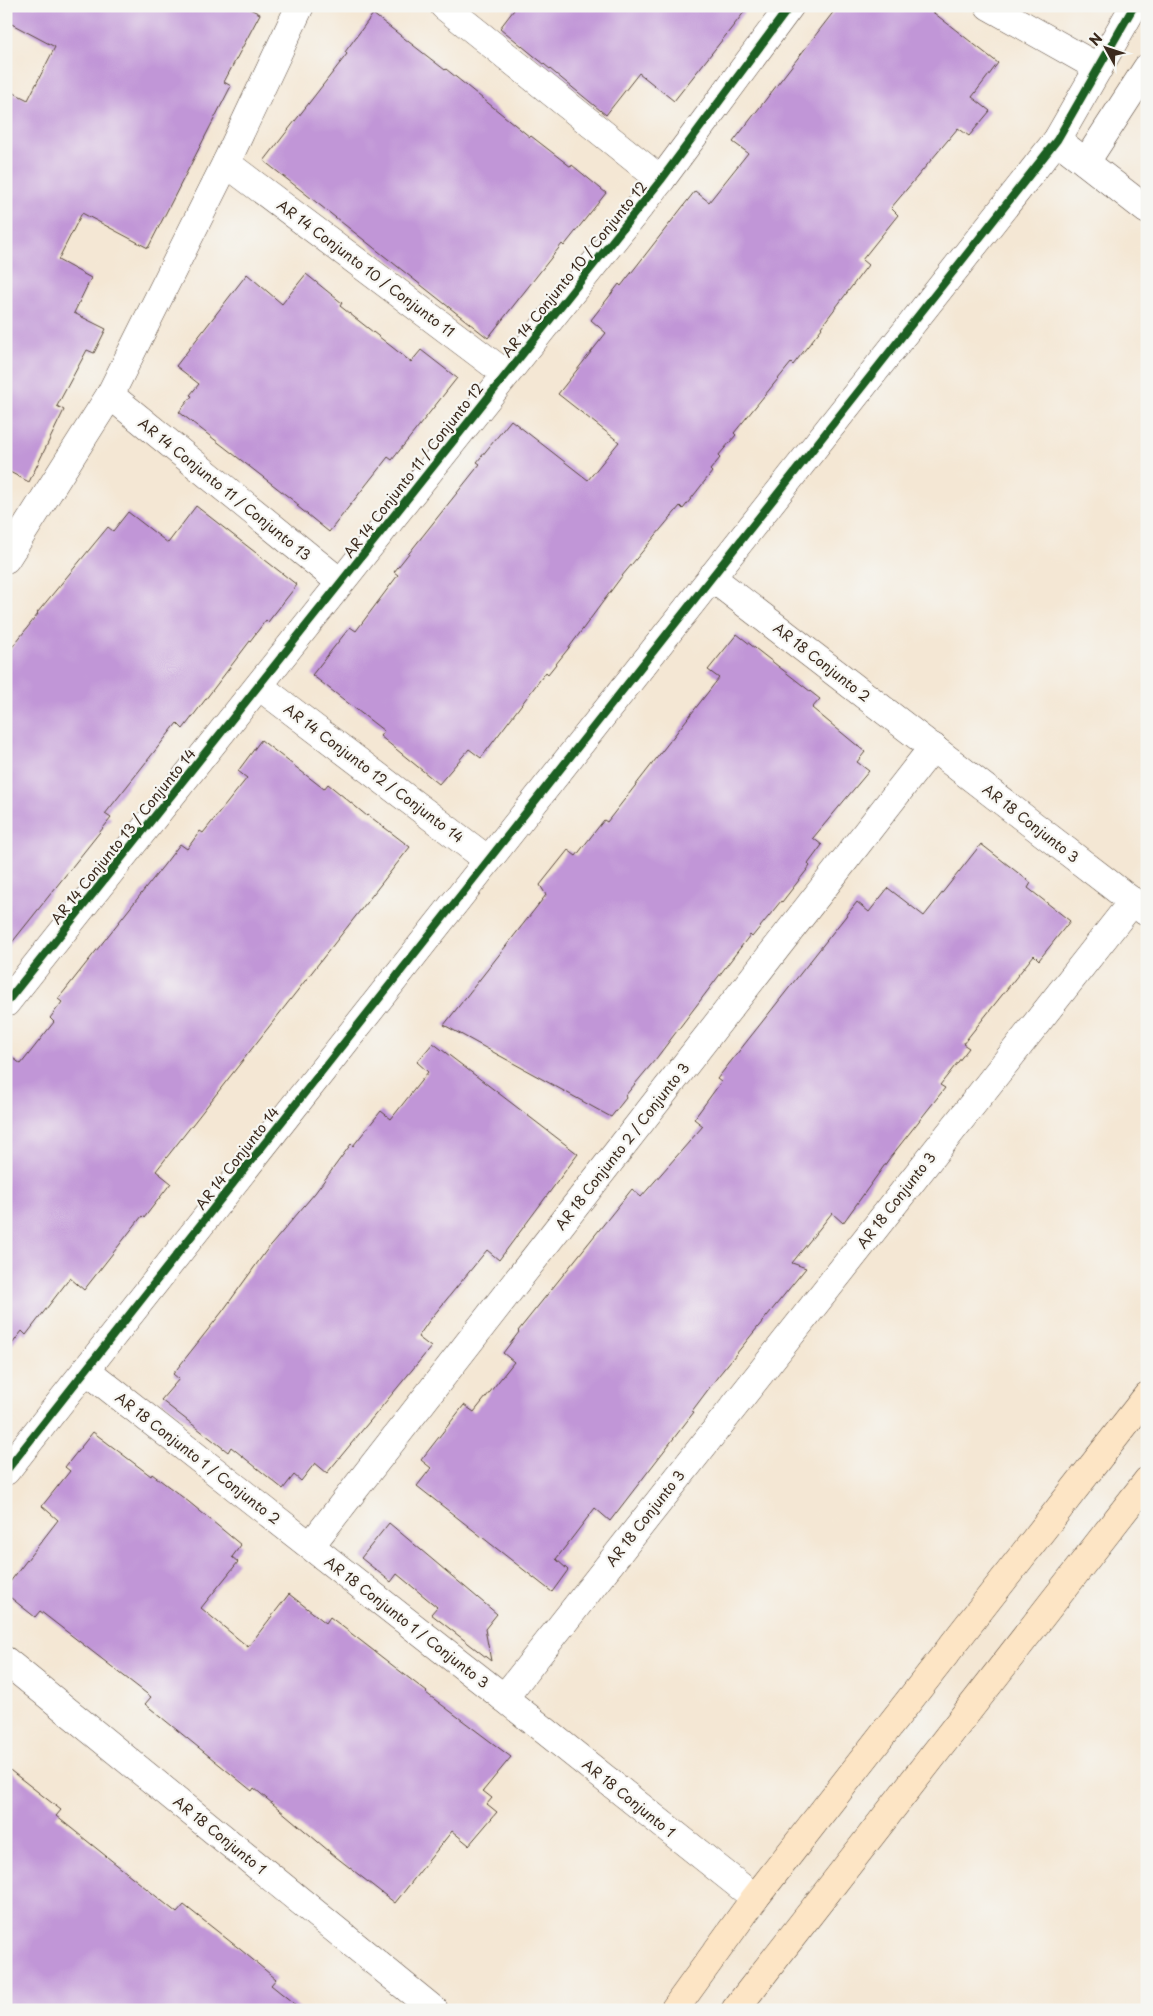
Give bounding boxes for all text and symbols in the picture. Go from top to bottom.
north arrow [1080,22,1130,72]
text: N [1084,28,1107,50]
street label: AR 14 Conjunto 10 / Conjunto 12 [496,177,652,361]
street label: AR 14 Conjunto 10 / Conjunto 11 [273,194,459,342]
street label: AR 14 Conjunto 11 / Conjunto 12 [338,378,488,562]
street label: AR 14 Conjunto 11 / Conjunto 13 [134,413,316,565]
street label: AR 18 Conjunto 2 [769,617,875,707]
street label: AR 14 Conjunto 12 / Conjunto 14 [280,698,468,848]
street label: AR 14 Conjunto 13 / Conjunto 14 [45,744,201,928]
street label: AR 18 Conjunto 3 [978,779,1084,867]
street label: AR 18 Conjunto 2 / Conjunto 3 [550,1058,694,1234]
street label: AR 14 Conjunto 14 [190,1102,284,1214]
street label: AR 18 Conjunto 3 [852,1147,940,1253]
street label: AR 18 Conjunto 1 / Conjunto 2 [111,1387,285,1529]
street label: AR 18 Conjunto 3 [601,1465,689,1571]
street label: AR 18 Conjunto 1 / Conjunto 3 [320,1551,494,1693]
street label: AR 18 Conjunto 1 [578,1754,680,1842]
street label: AR 18 Conjunto 1 [169,1791,271,1879]

